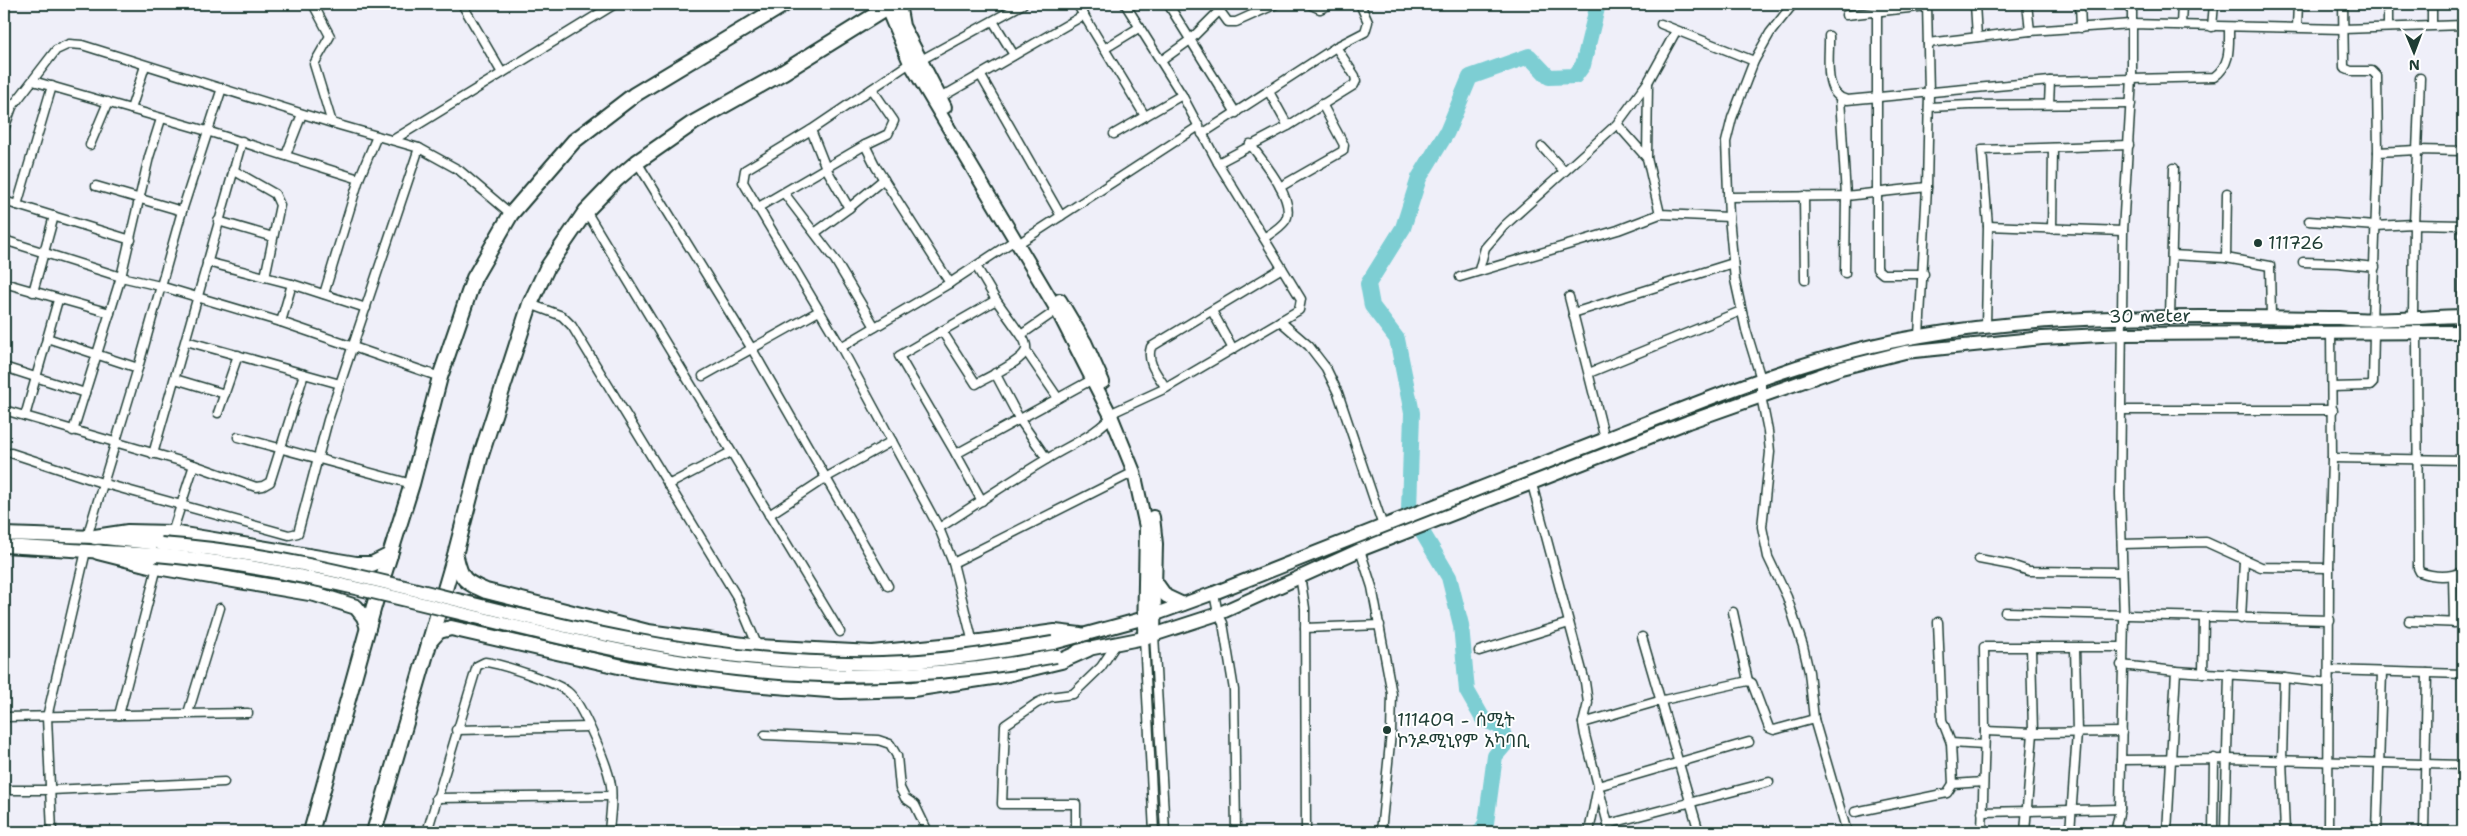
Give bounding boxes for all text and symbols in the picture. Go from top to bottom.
north arrow [2390,28,2440,78]
text: N [2409,56,2420,74]
place label: 111726 [2268,231,2324,255]
marker: 111726 [2252,237,2264,249]
street label: 30 meter [2109,303,2191,329]
place label: 111409 - ሰሚት ኮንዶሚኒየም አካባቢ [1397,708,1530,753]
marker: 111409 - ሰሚት ኮንዶሚኒየም አካባቢ [1381,724,1393,736]

